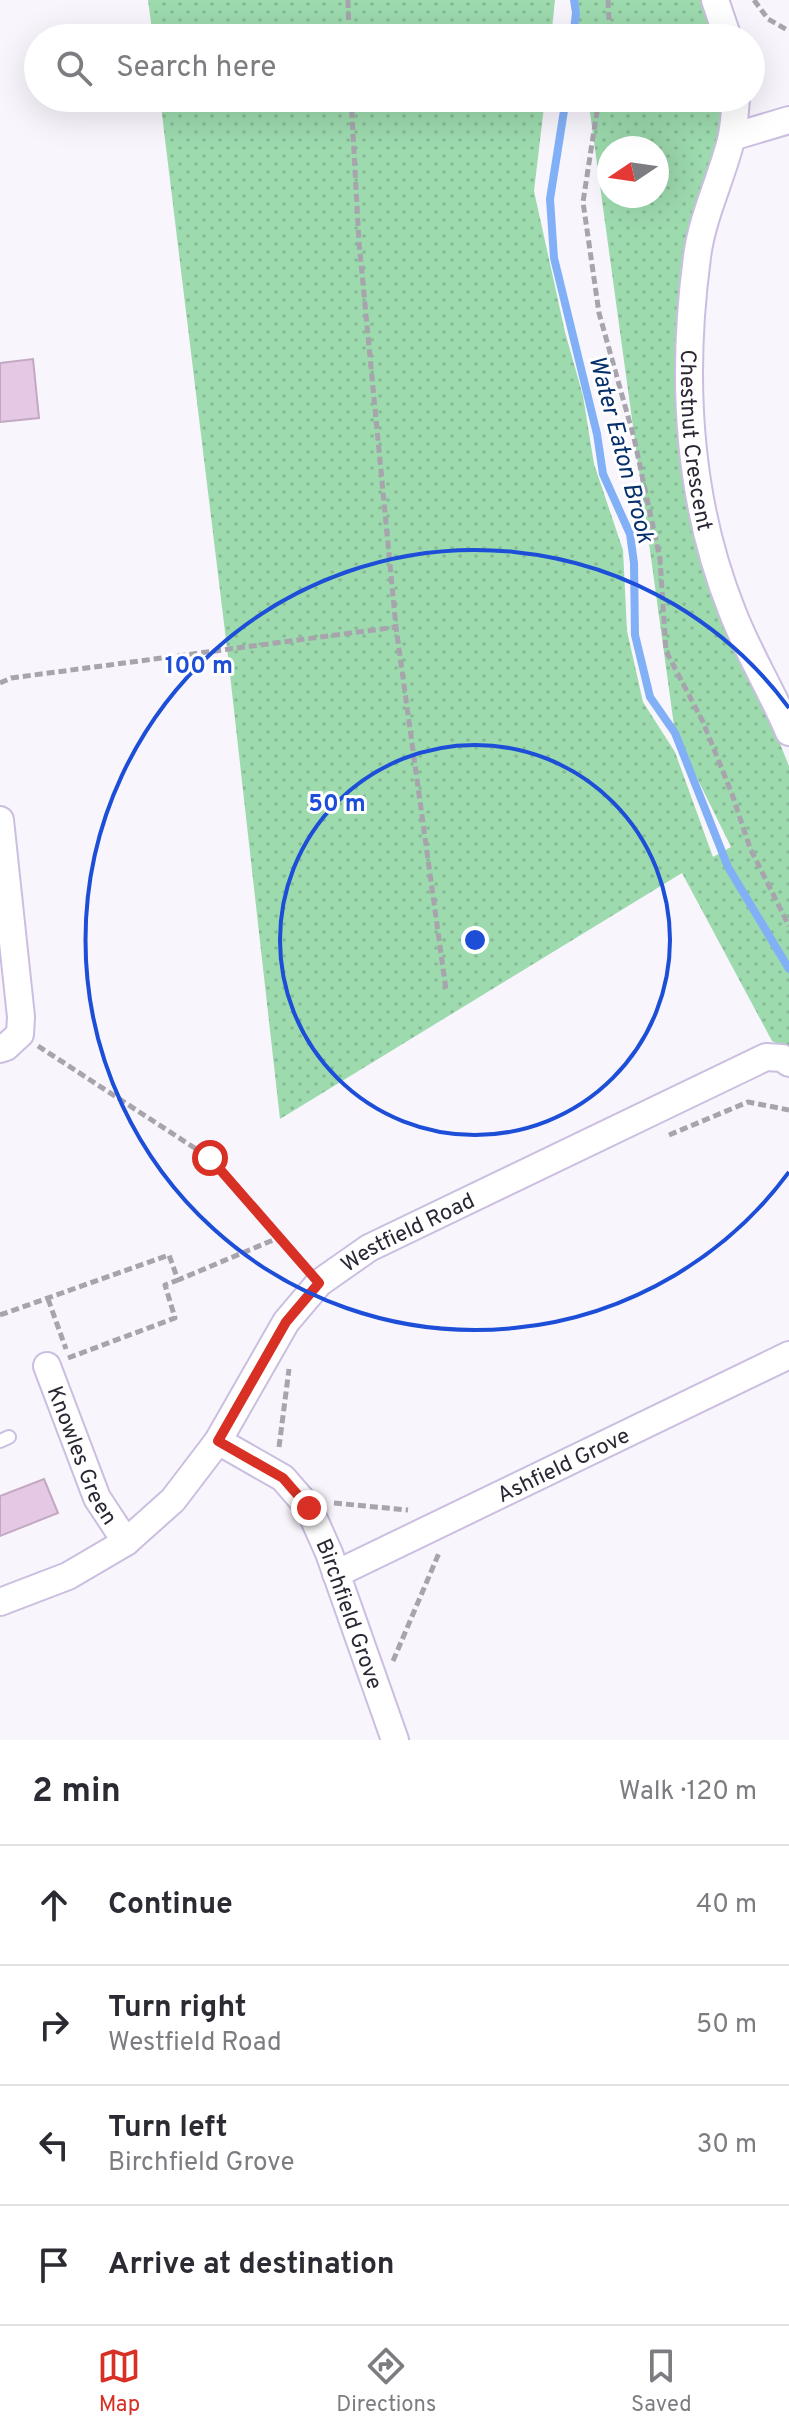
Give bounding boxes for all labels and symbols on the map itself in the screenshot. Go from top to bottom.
north arrow [597,136,669,208]
street label: Chestnut Crescent [673,349,717,534]
water label: Water Eaton Brook [581,353,660,547]
text: 100 m [165,652,233,682]
text: 50 m [308,790,366,820]
centre of rings [461,926,489,954]
route start [192,1140,228,1176]
street label: Westfield Road [337,1188,480,1279]
street label: Knowles Green [40,1383,122,1531]
street label: Ashfield Grove [493,1423,635,1510]
route end [291,1490,327,1526]
street label: Birchfield Grove [308,1535,387,1693]

